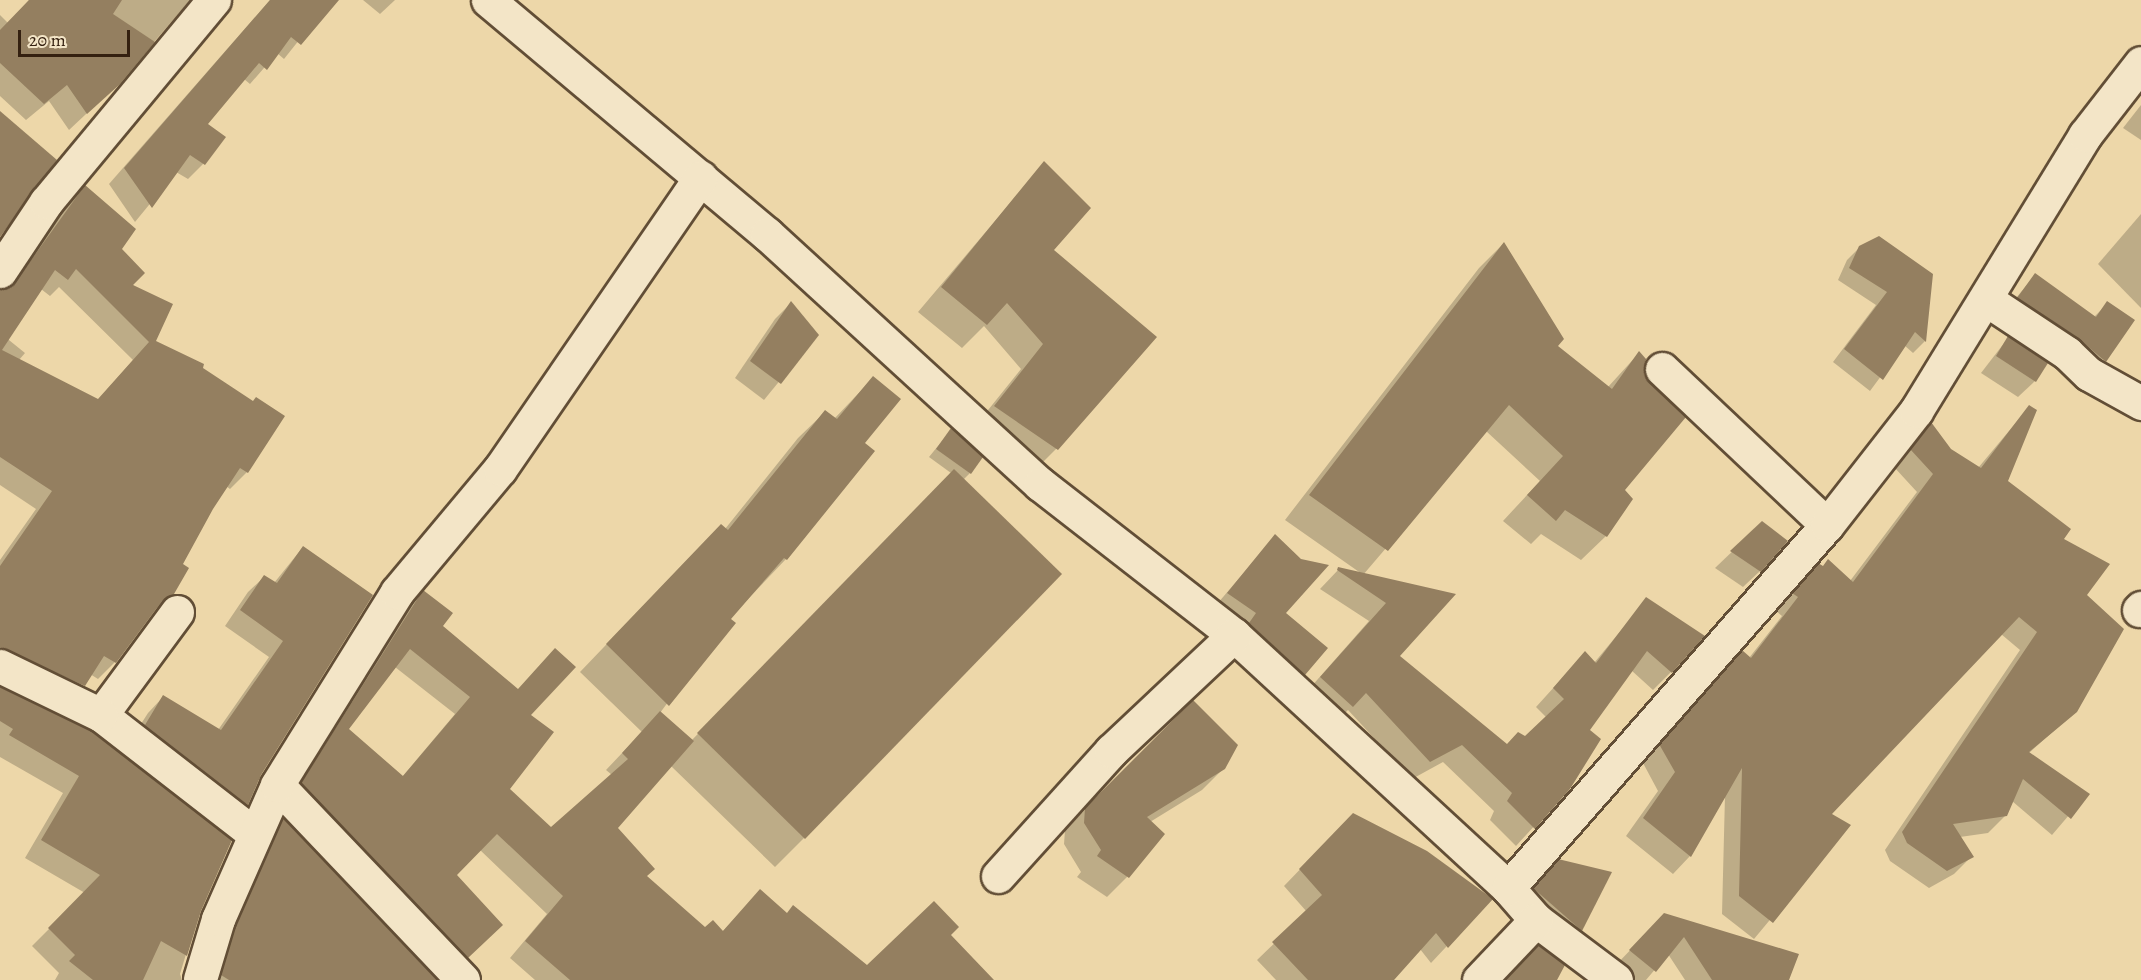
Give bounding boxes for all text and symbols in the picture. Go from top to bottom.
scale bar [21,18,134,56]
text: 20 m [29,28,66,52]

